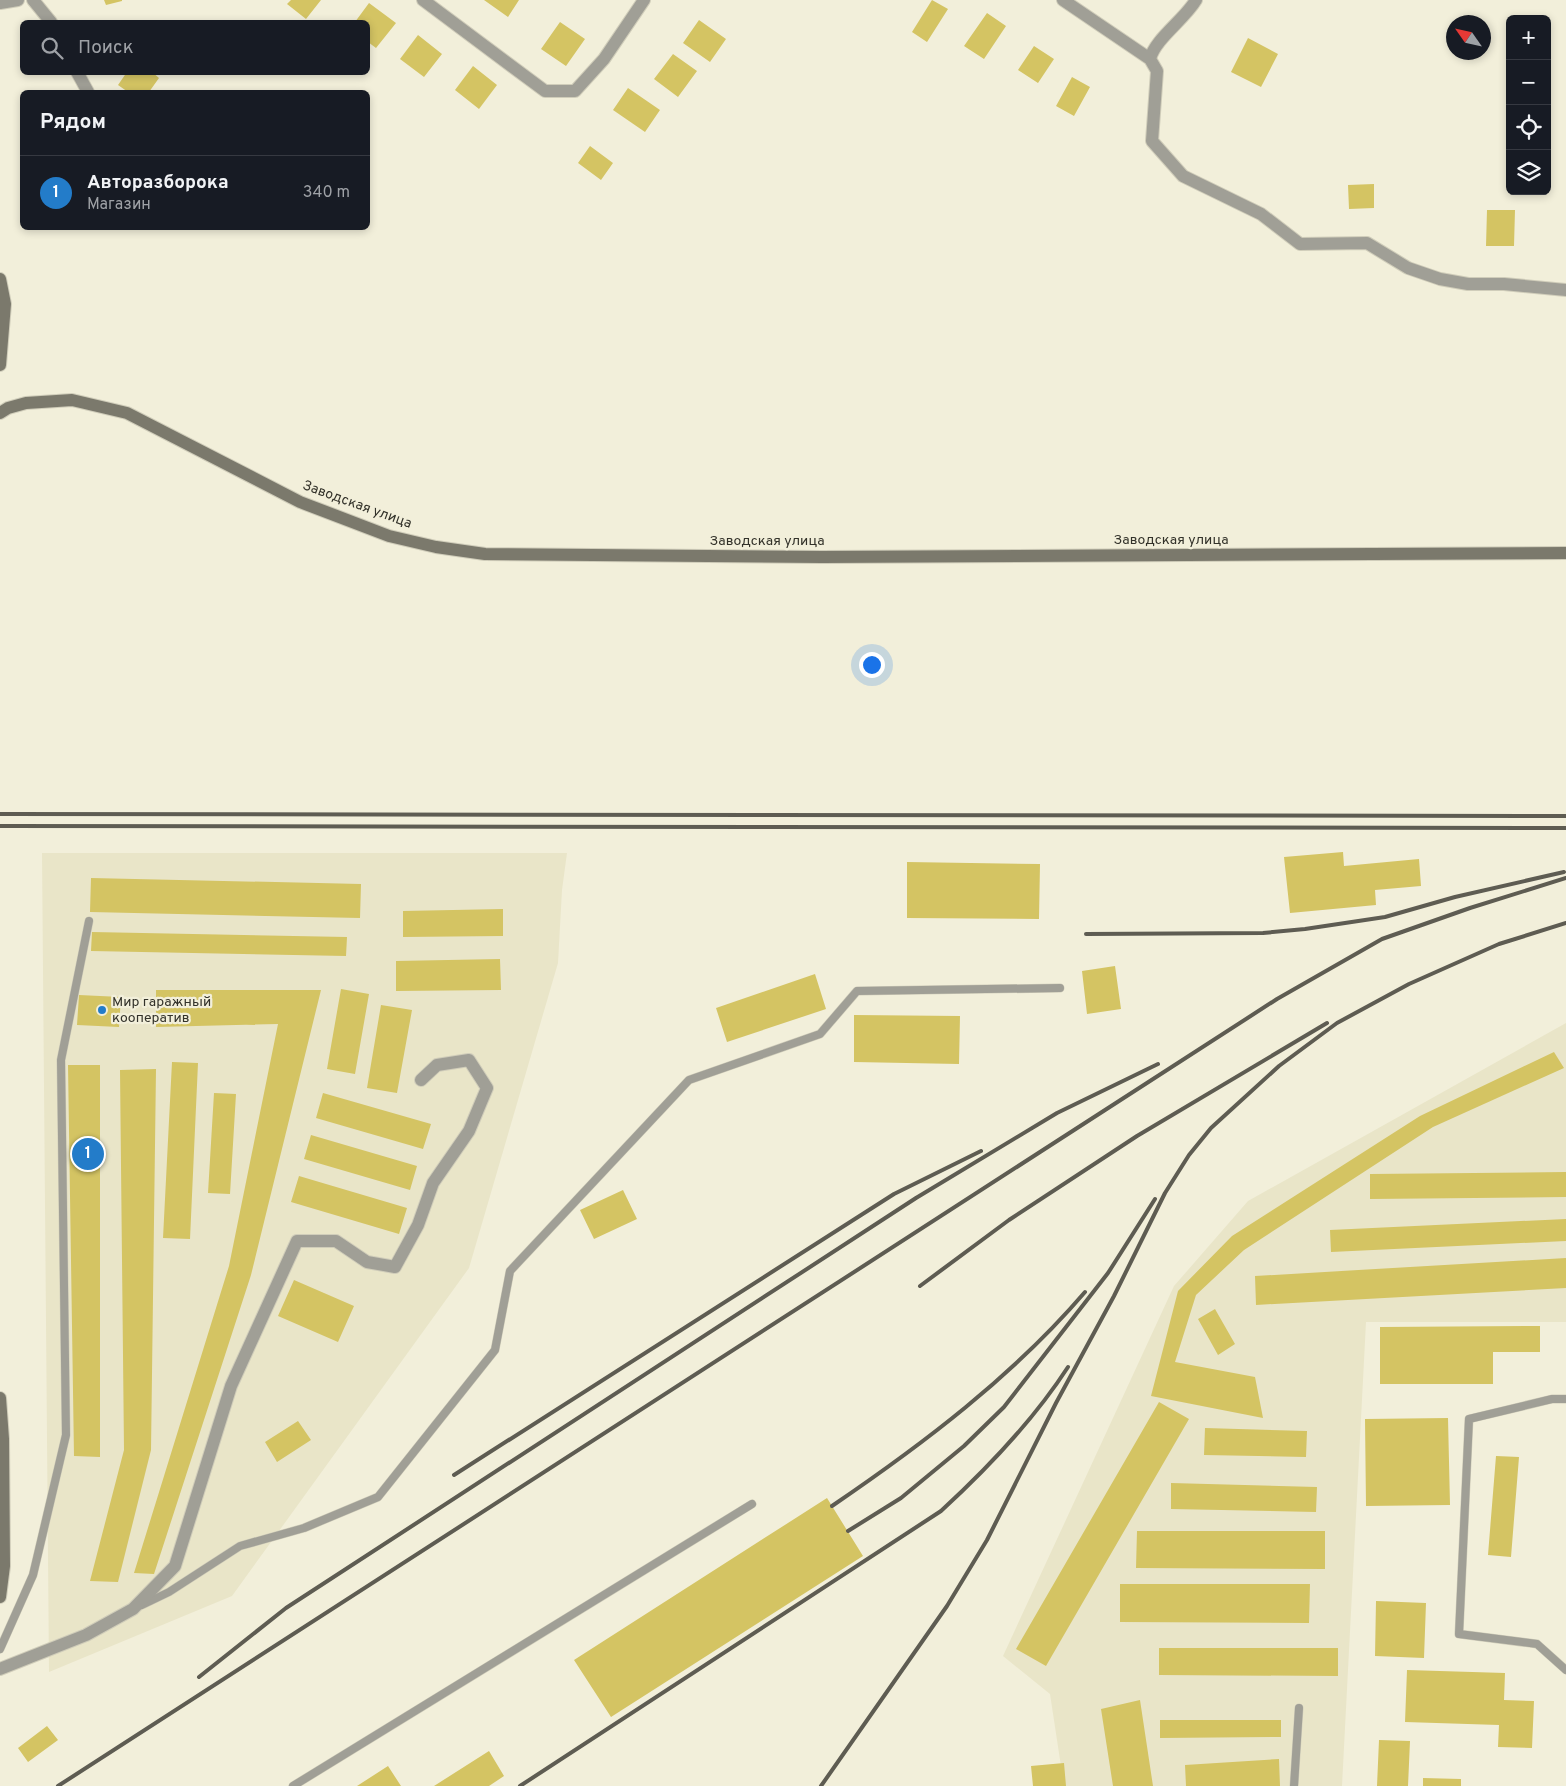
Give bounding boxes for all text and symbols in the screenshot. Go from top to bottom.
north arrow [1446,15,1491,60]
map controls [1506,15,1551,195]
button: + [1506,15,1551,60]
search box [20,20,370,75]
icon: search [38,34,66,62]
text: Поиск [78,36,134,60]
button: − [1506,60,1551,105]
button: locate [1506,105,1551,150]
text: Рядом [40,109,106,136]
button: layers [1506,150,1551,195]
text: Авторазборока [87,171,229,195]
text: 1 [53,183,59,203]
text: 340 m [303,183,350,203]
text: Магазин [87,195,151,215]
street label: Заводская улица [300,477,414,533]
street label: Заводская улица [1113,532,1229,549]
street label: Заводская улица [709,533,825,550]
your location [859,652,885,678]
place label: Мир гаражный кооператив [112,994,211,1027]
marker: Мир гаражный кооператив [96,1004,108,1016]
pin: 1 [72,1135,104,1173]

